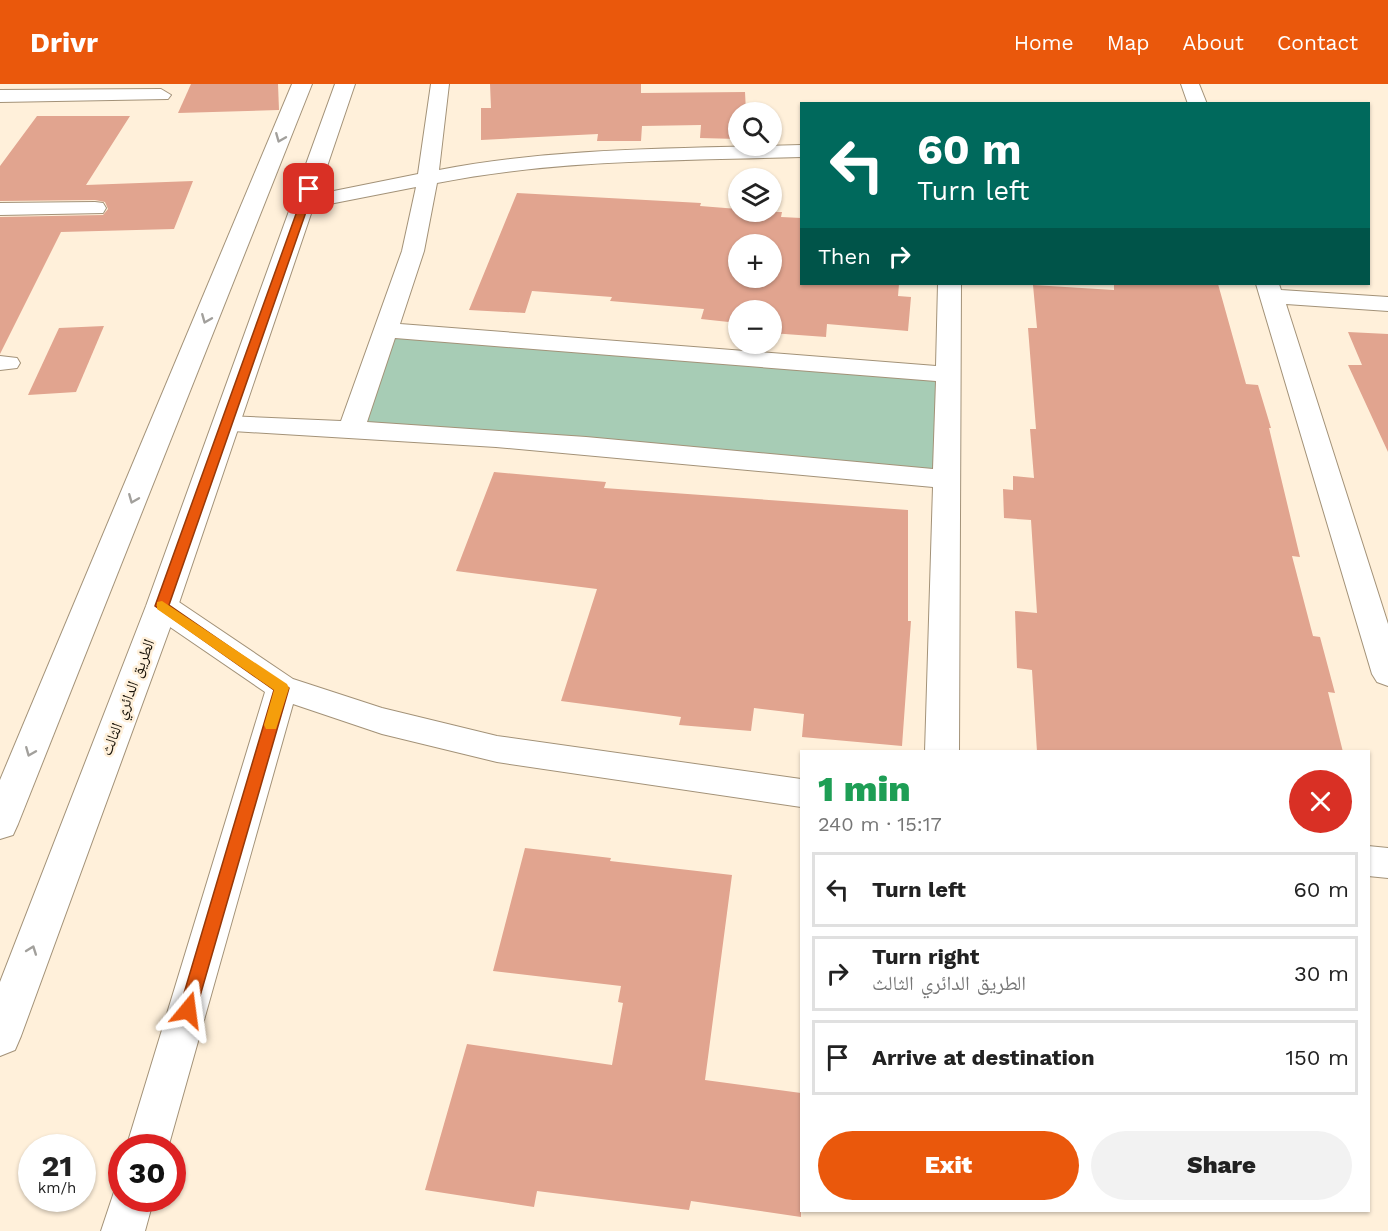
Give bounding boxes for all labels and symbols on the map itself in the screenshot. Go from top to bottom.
one-way arrow [274,132,287,143]
pin [283,163,334,214]
one-way arrow [201,313,213,324]
one-way arrow [128,493,140,504]
street label: الطريق الدائري الثالث [97,636,161,759]
one-way arrow [25,745,37,756]
one-way arrow [25,945,37,956]
position arrow [156,978,220,1042]
speed limit sign: 30 [108,1134,186,1212]

